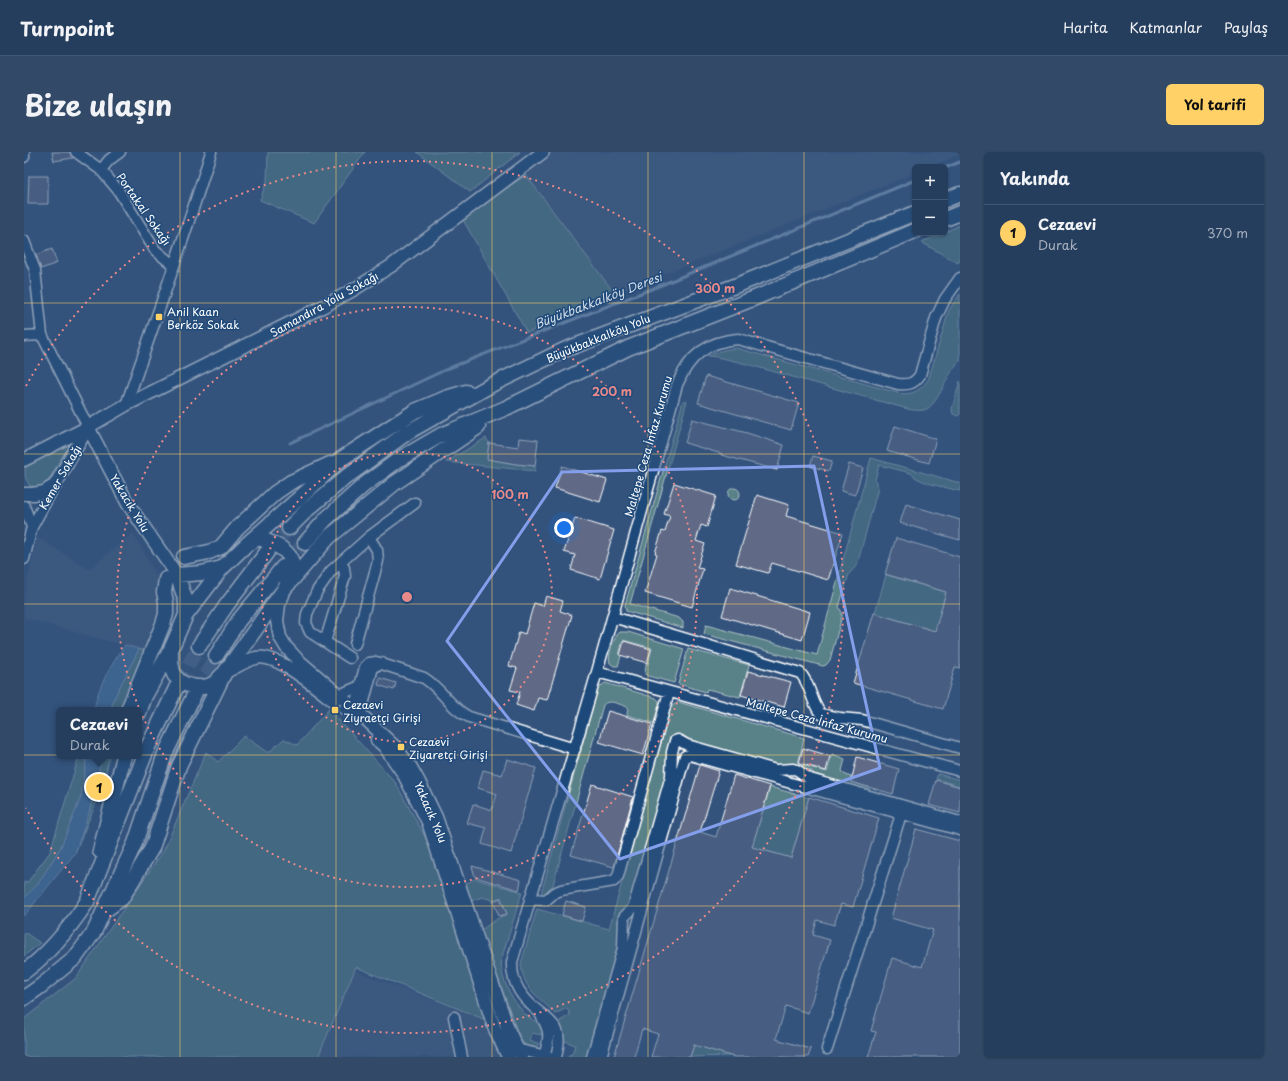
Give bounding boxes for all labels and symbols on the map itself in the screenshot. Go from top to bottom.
street label: Portakal Sokağı [113,169,175,249]
street label: Samandıra Yolu Sokağı [267,267,381,341]
water label: Büyükbakkalköy Deresi [532,267,666,333]
text: 300 m [695,279,735,297]
place label: Anil Kaan Berköz Sokak [167,303,240,333]
street label: Büyükbakkalköy Yolu [543,309,653,367]
marker: Anil Kaan Berköz Sokak [154,312,164,322]
street label: Maltepe Ceza İnfaz Kurumu [620,374,676,518]
text: 200 m [592,382,632,400]
street label: Kemer Sokağı [34,441,86,513]
street label: Yakacık Yolu [106,471,154,535]
text: 100 m [491,485,529,503]
your location [554,518,574,538]
centre of rings [400,590,414,604]
street label: Maltepe Ceza İnfaz Kurumu [744,693,890,747]
place label: Cezaevi Ziyraetçi Girişi [343,696,421,726]
marker: Cezaevi Ziyraetçi Girişi [330,705,340,715]
place label: Cezaevi Ziyaretçi Girişi [409,733,488,763]
marker: Cezaevi Ziyaretçi Girişi [396,742,406,752]
pin: 1 [86,772,112,802]
street label: Yakacık Yolu [410,779,452,845]

